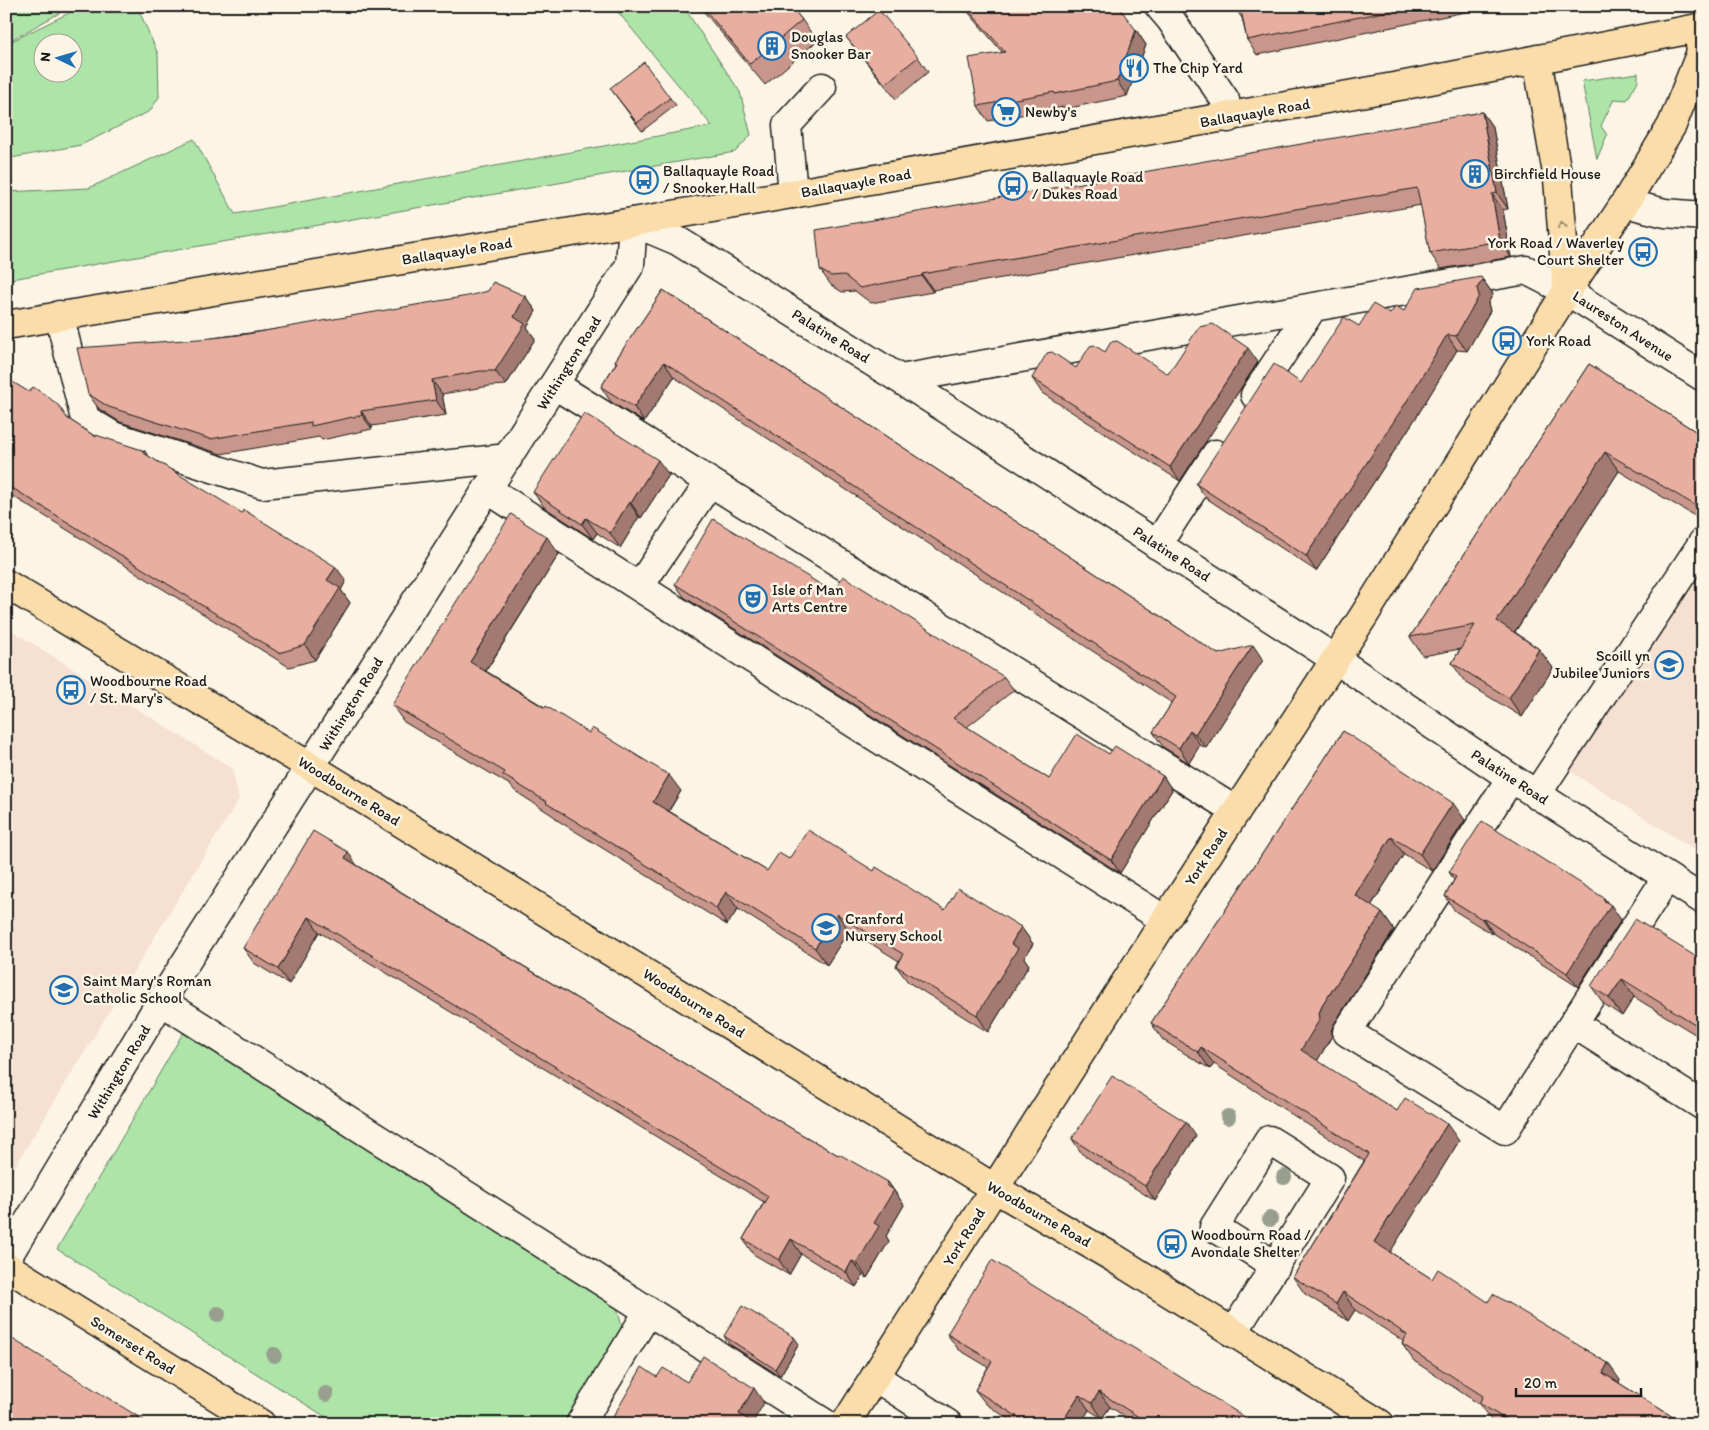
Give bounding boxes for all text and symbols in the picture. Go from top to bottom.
place label: Douglas Snooker Bar [791,28,871,63]
building icon: Douglas Snooker Bar [757,31,787,61]
north arrow [32,32,82,82]
text: N [37,51,54,62]
restaurant icon: The Chip Yard [1119,53,1149,83]
place label: The Chip Yard [1153,59,1243,77]
street label: Ballaquayle Road [1199,94,1311,132]
supermarket icon: Newby's [991,97,1021,127]
place label: Newby's [1025,103,1077,121]
building icon: Birchfield House [1460,159,1490,189]
place label: Ballaquayle Road / Snooker Hall [663,162,775,197]
street label: Ballaquayle Road [800,164,912,202]
bus stop icon: Ballaquayle Road / Snooker Hall [629,165,659,195]
place label: Birchfield House [1494,165,1601,183]
place label: Ballaquayle Road / Dukes Road [1032,168,1144,203]
bus stop icon: Ballaquayle Road / Dukes Road [998,171,1028,201]
one-way arrow [1557,220,1568,228]
street label: Ballaquayle Road [401,233,513,269]
place label: York Road / Waverley Court Shelter [1488,234,1624,269]
bus stop icon: York Road / Waverley Court Shelter [1628,237,1658,267]
street label: Laureston Avenue [1569,287,1677,365]
street label: Palatine Road [789,305,874,368]
street label: Withington Road [533,312,605,413]
bus stop icon: York Road [1492,326,1522,356]
place label: York Road [1526,332,1591,350]
street label: Palatine Road [1130,522,1215,586]
place label: Isle of Man Arts Centre [772,581,847,616]
theatre icon: Isle of Man Arts Centre [738,584,768,614]
place label: Scoill yn Jubilee Juniors [1553,647,1650,682]
school or university icon: Scoill yn Jubilee Juniors [1654,650,1684,680]
street label: Withington Road [315,653,387,754]
place label: Woodbourne Road / St. Mary's [90,672,207,707]
bus stop icon: Woodbourne Road / St. Mary's [56,675,86,705]
street label: Palatine Road [1468,745,1553,809]
street label: Woodbourne Road [295,752,403,830]
street label: York Road [1181,825,1231,889]
place label: Cranford Nursery School [845,910,943,945]
school or university icon: Cranford Nursery School [811,913,841,943]
street label: Woodbourne Road [640,964,748,1042]
place label: Saint Mary's Roman Catholic School [83,972,212,1007]
school or university icon: Saint Mary's Roman Catholic School [49,975,79,1005]
street label: Withington Road [84,1021,155,1123]
street label: Woodbourne Road [984,1177,1094,1251]
street label: York Road [939,1205,989,1269]
place label: Woodbourn Road / Avondale Shelter [1191,1226,1311,1261]
bus stop icon: Woodbourn Road / Avondale Shelter [1157,1229,1187,1259]
street label: Somerset Road [87,1312,179,1378]
scale bar [1516,1365,1642,1397]
text: 20 m [1524,1374,1558,1392]

